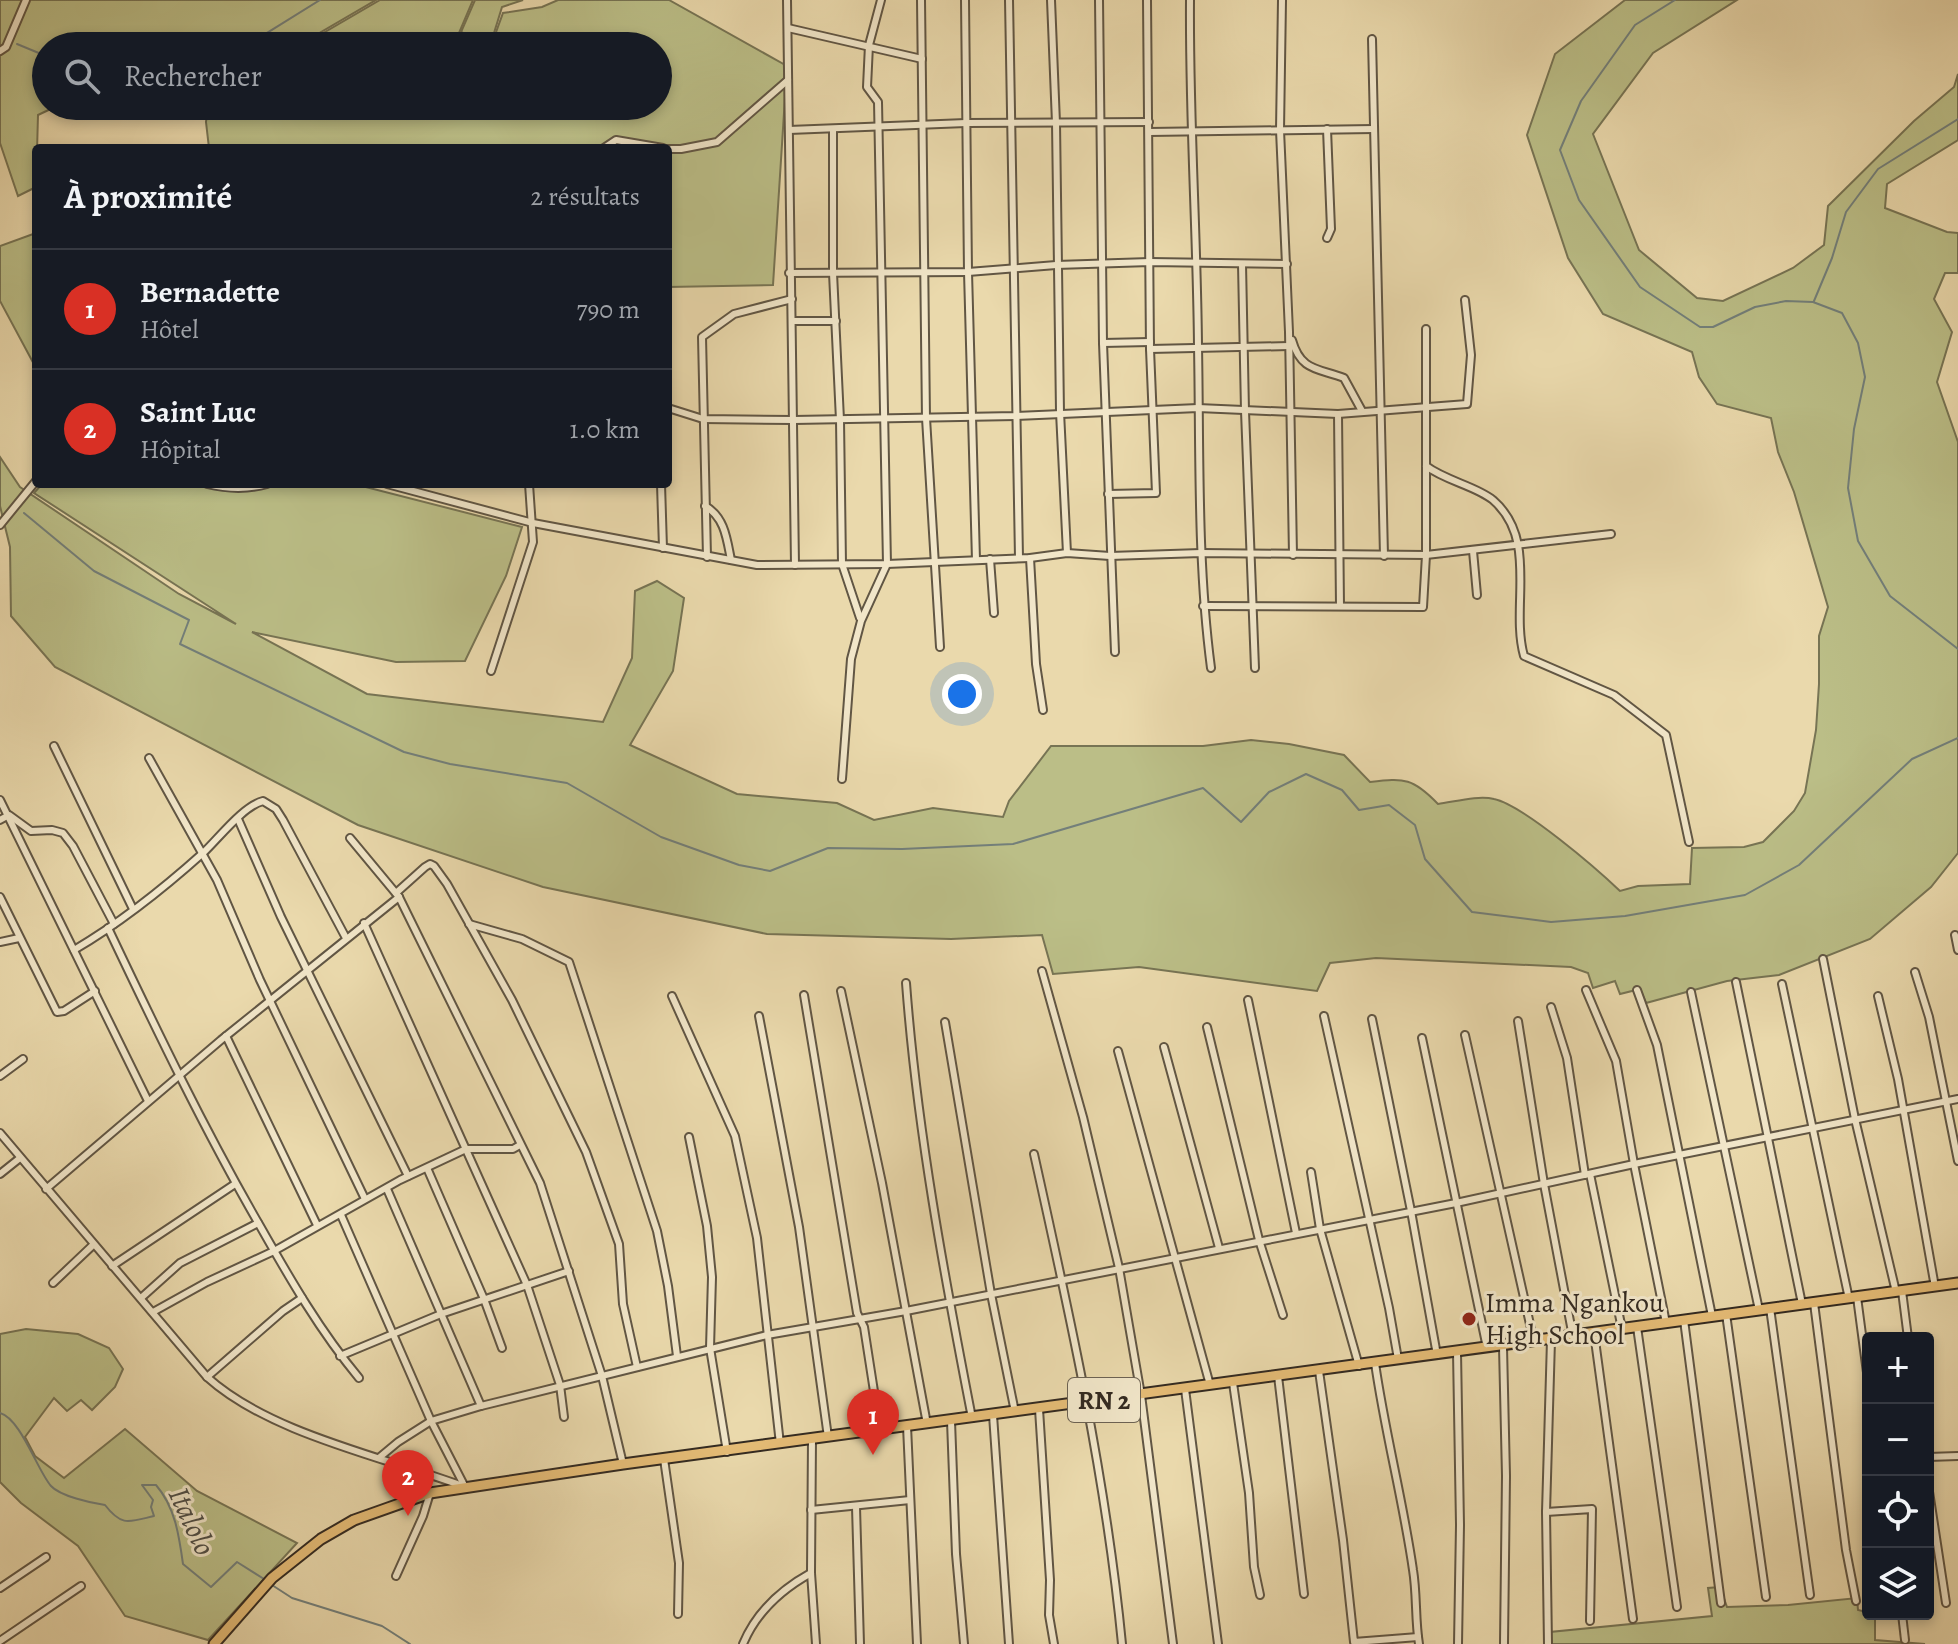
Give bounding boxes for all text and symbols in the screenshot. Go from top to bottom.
search box [32,32,672,120]
icon: search [60,54,104,98]
text: Rechercher [124,56,262,96]
text: À proximité [64,173,232,220]
text: 2 résultats [531,179,640,214]
text: Bernadette [140,272,280,312]
text: 1 [85,292,95,327]
text: 790 m [577,292,640,327]
text: Hôtel [140,312,199,347]
text: Saint Luc [140,392,256,432]
text: 2 [84,412,96,447]
text: 1.0 km [570,412,640,447]
text: Hôpital [140,432,220,467]
your location [942,674,982,714]
place label: Imma Ngankou High School [1485,1284,1665,1354]
marker: Imma Ngankou High School [1460,1310,1478,1328]
map controls [1862,1332,1934,1620]
button: + [1862,1332,1934,1404]
road number: RN 2 [1068,1378,1140,1422]
pin: 1 [847,1389,899,1455]
button: − [1862,1404,1934,1476]
pin: 2 [382,1450,434,1516]
button: locate [1862,1476,1934,1548]
water label: Italolo [159,1480,225,1562]
button: layers [1862,1548,1934,1620]

